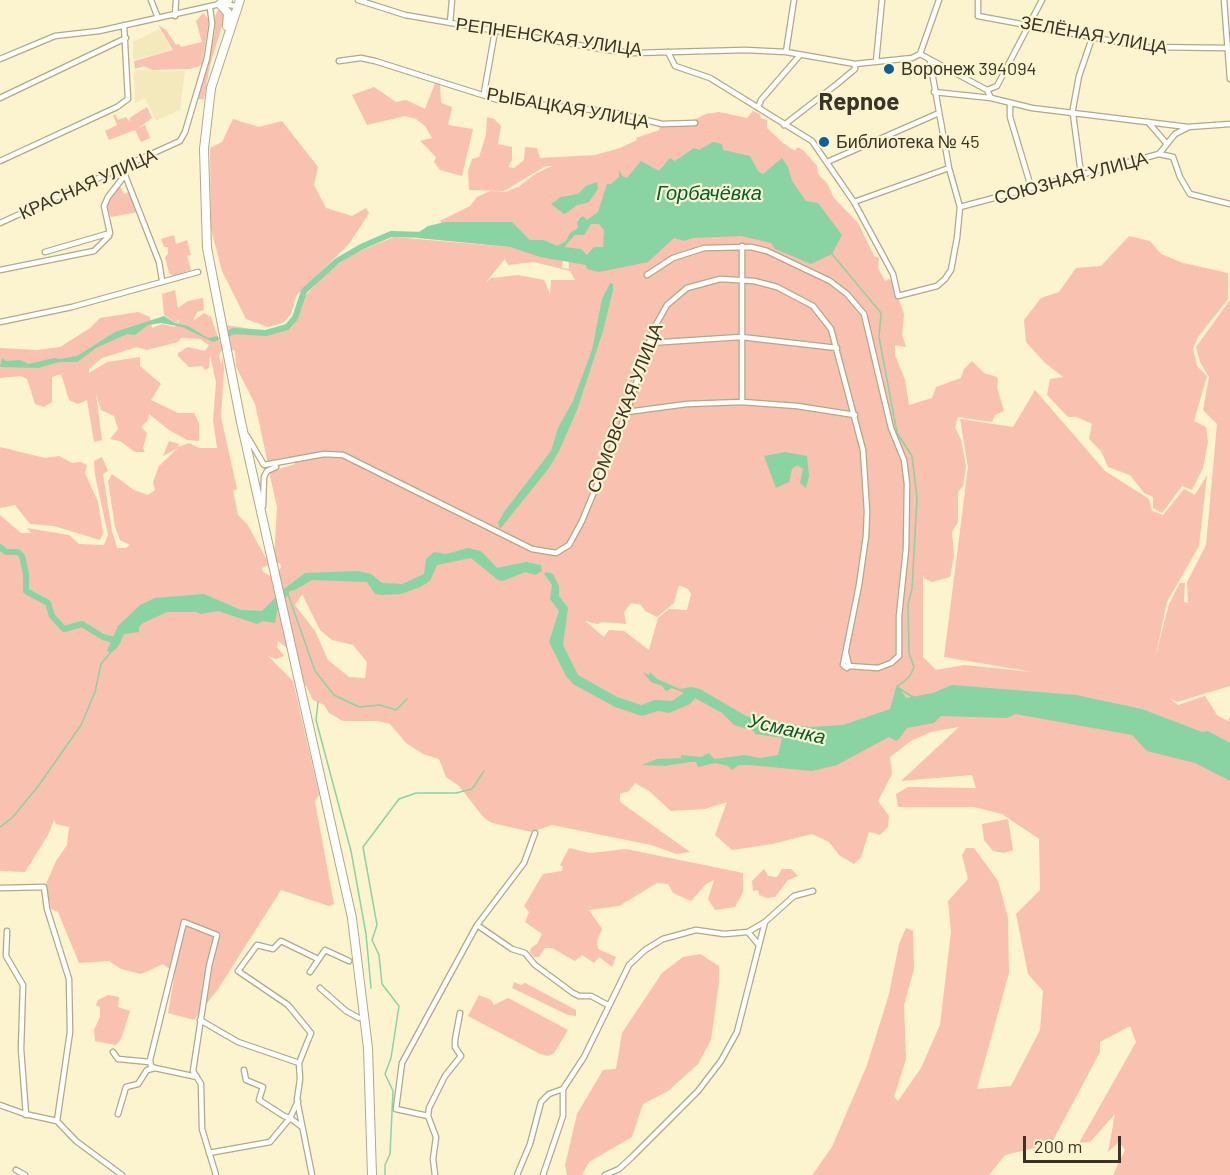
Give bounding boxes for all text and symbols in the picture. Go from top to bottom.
street label: ЗЕЛЁНАЯ УЛИЦА [1019,11,1169,59]
street label: РЕПНЕНСКАЯ УЛИЦА [454,13,644,61]
place label: Воронеж 394094 [901,58,1036,80]
marker: Воронеж 394094 [882,62,896,76]
street label: РЫБАЦКАЯ УЛИЦА [485,83,651,133]
district label: Repnoe [819,88,899,116]
place label: Библиотека № 45 [836,131,980,153]
marker: Библиотека № 45 [817,135,831,149]
street label: КРАСНАЯ УЛИЦА [16,144,160,224]
street label: СОЮЗНАЯ УЛИЦА [992,147,1150,209]
water label: Горбачёвка [656,181,762,205]
street label: СОМОВСКАЯ УЛИЦА [583,320,667,496]
water label: Усманка [746,708,828,750]
scale bar [1026,1124,1124,1162]
text: 200 m [1034,1135,1082,1157]

